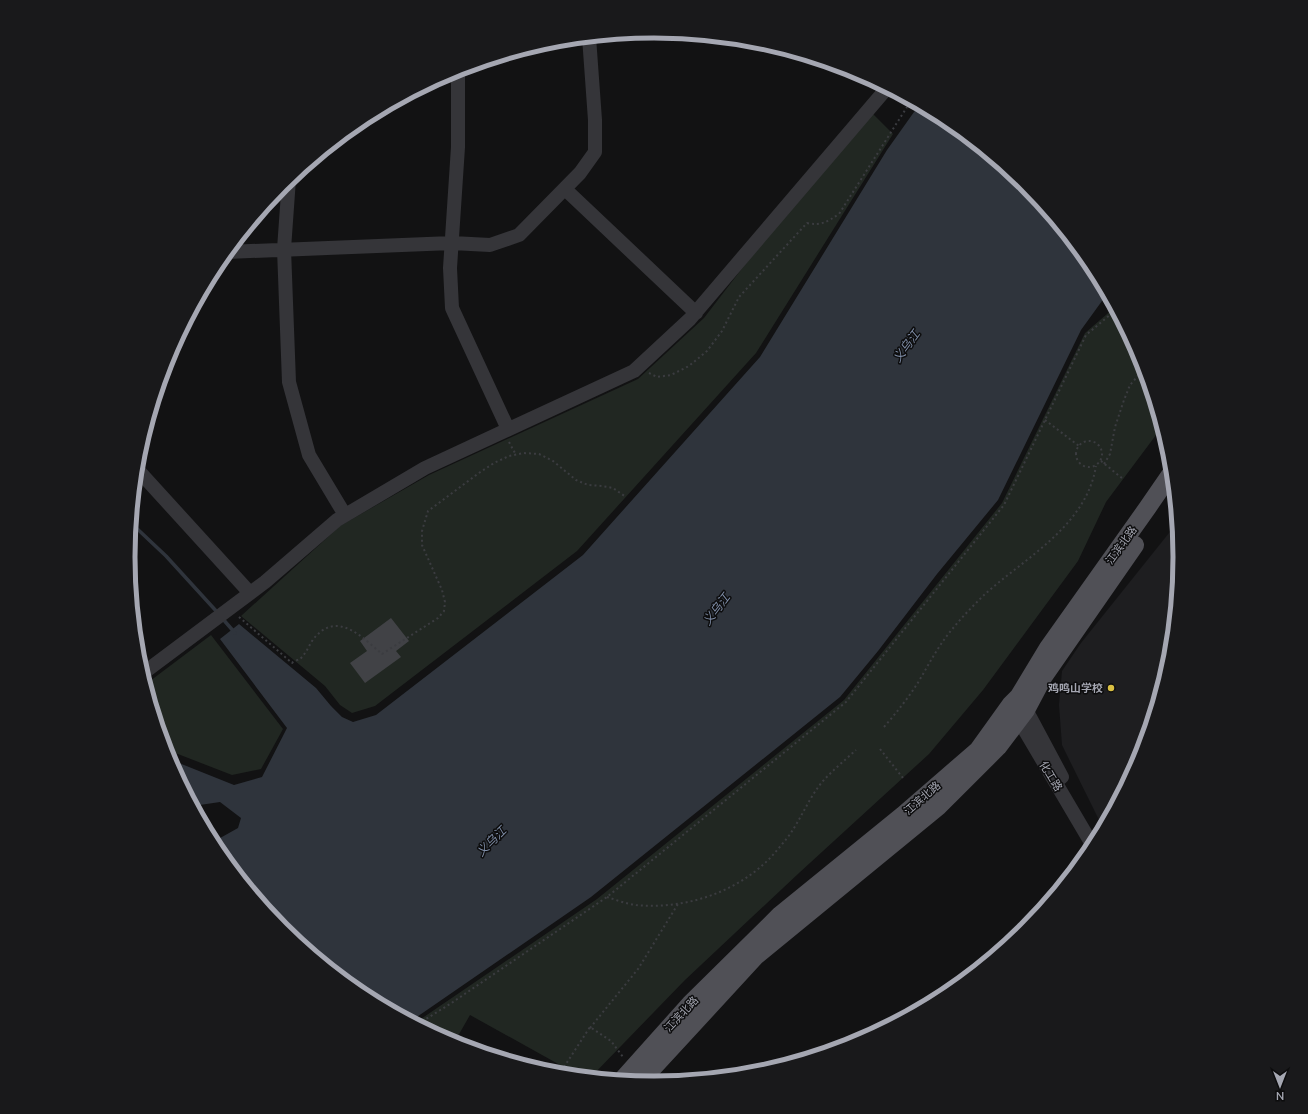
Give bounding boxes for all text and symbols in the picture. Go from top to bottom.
water label: 义乌江 [889,325,924,365]
street label: 江滨北路 [1102,523,1140,567]
water label: 义乌江 [699,589,734,628]
place label: 鸡鸣山学校 [1048,681,1103,695]
marker: 鸡鸣山学校 [1106,683,1116,693]
street label: 化工路 [1037,758,1065,794]
street label: 江滨北路 [901,778,943,818]
water label: 义乌江 [473,822,510,859]
street label: 江滨北路 [661,993,701,1035]
north arrow [1260,1066,1300,1106]
text: N [1276,1089,1284,1103]

